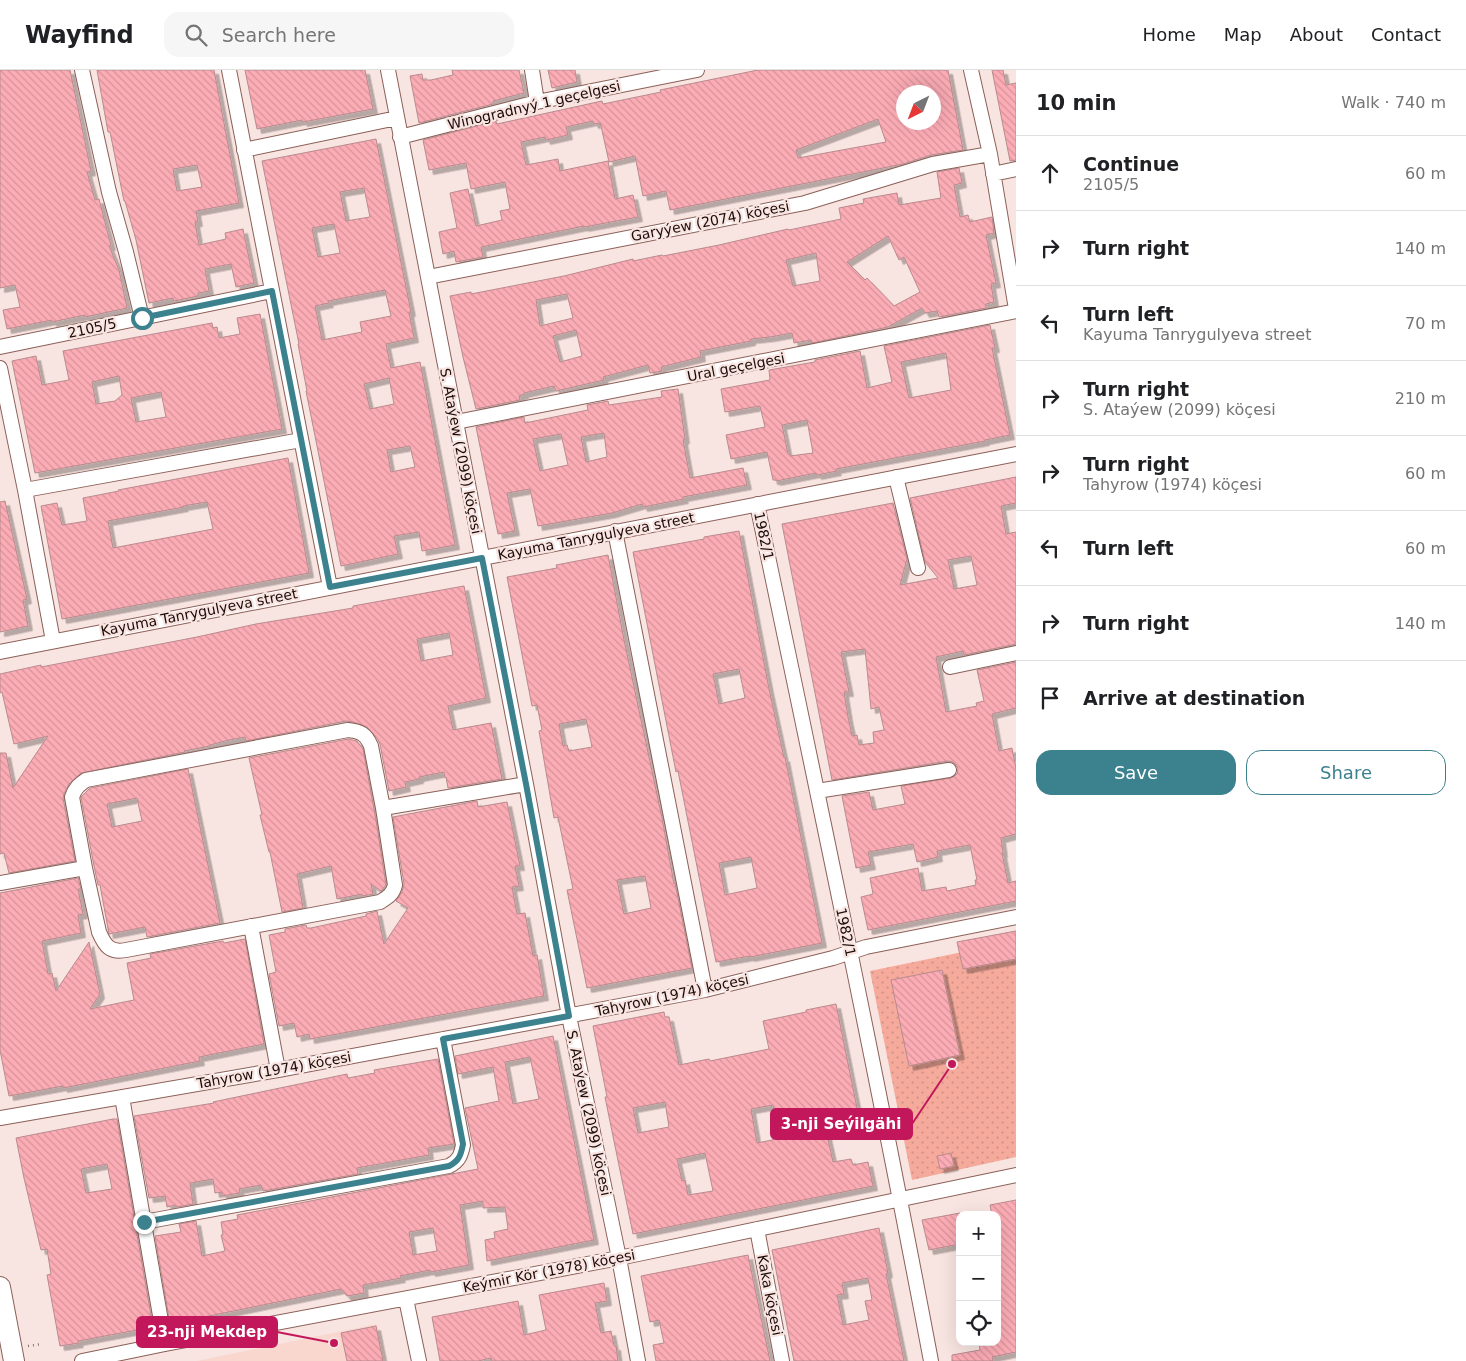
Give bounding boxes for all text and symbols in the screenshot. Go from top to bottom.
search box [164,12,514,57]
text: Wayfind [25,21,134,49]
icon: search [182,21,210,49]
text: Search here [222,24,336,46]
text: Home [1143,24,1196,45]
text: Map [1224,24,1262,45]
text: About [1290,24,1343,45]
text: Contact [1371,24,1441,45]
street label: Winogradnyý 1 geçelgesi [446,77,622,133]
north arrow [896,85,941,130]
text: 10 min [1036,91,1117,115]
text: Walk · 740 m [1341,93,1446,112]
text: Continue [1083,153,1179,175]
icon: ahead [1036,159,1064,187]
text: 60 m [1405,164,1446,183]
text: 2105/5 [1083,175,1139,194]
street label: Garyýew (2074) köçesi [629,198,791,244]
icon: right [1036,234,1064,262]
text: Turn right [1083,237,1189,259]
text: 140 m [1395,239,1446,258]
text: Turn left [1083,303,1174,325]
route start [131,307,154,330]
icon: left [1036,309,1064,337]
text: 70 m [1405,314,1446,333]
street label: 2105/5 [66,315,118,341]
text: Kayuma Tanrygulyeva street [1083,325,1311,344]
street label: Ural geçelgesi [686,350,786,384]
street label: S. Ataýew (2099) köçesi [437,367,485,535]
text: Turn right [1083,378,1189,400]
icon: right [1036,384,1064,412]
text: 210 m [1395,389,1446,408]
text: S. Ataýew (2099) köçesi [1083,400,1276,419]
text: Turn right [1083,453,1189,475]
icon: right [1036,459,1064,487]
text: 60 m [1405,464,1446,483]
text: Tahyrow (1974) köçesi [1083,475,1262,494]
street label: Kayuma Tanrygulyeva street [496,509,696,563]
street label: 1982/1 [751,510,777,562]
icon: left [1036,534,1064,562]
text: Turn left [1083,537,1174,559]
text: 60 m [1405,539,1446,558]
street label: Kayuma Tanrygulyeva street [99,585,299,639]
icon: right [1036,609,1064,637]
text: Turn right [1083,612,1189,634]
text: 140 m [1395,614,1446,633]
icon: arrive [1036,684,1064,712]
text: Arrive at destination [1083,687,1305,709]
button: Save [1036,750,1236,795]
button: Share [1246,750,1446,795]
street label: 1982/1 [833,906,859,958]
street label: Tahyrow (1974) köçesi [593,971,750,1019]
street label: S. Ataýew (2099) köçesi [564,1029,614,1197]
street label: Tahyrow (1974) köçesi [195,1049,352,1092]
callout: 3-nji Seýilgähi [771,1109,912,1139]
text: 3-nji Seýilgähi [781,1115,901,1133]
route end [133,1211,156,1234]
map controls [956,1211,1001,1346]
button: + [956,1211,1001,1256]
street label: Keýmir Kör (1978) köçesi [462,1246,636,1296]
street label: Kaka köçesi [754,1253,786,1337]
button: − [956,1256,1001,1301]
button: locate [956,1301,1001,1346]
callout: 23-nji Mekdep [137,1317,277,1347]
text: 23-nji Mekdep [147,1323,267,1341]

